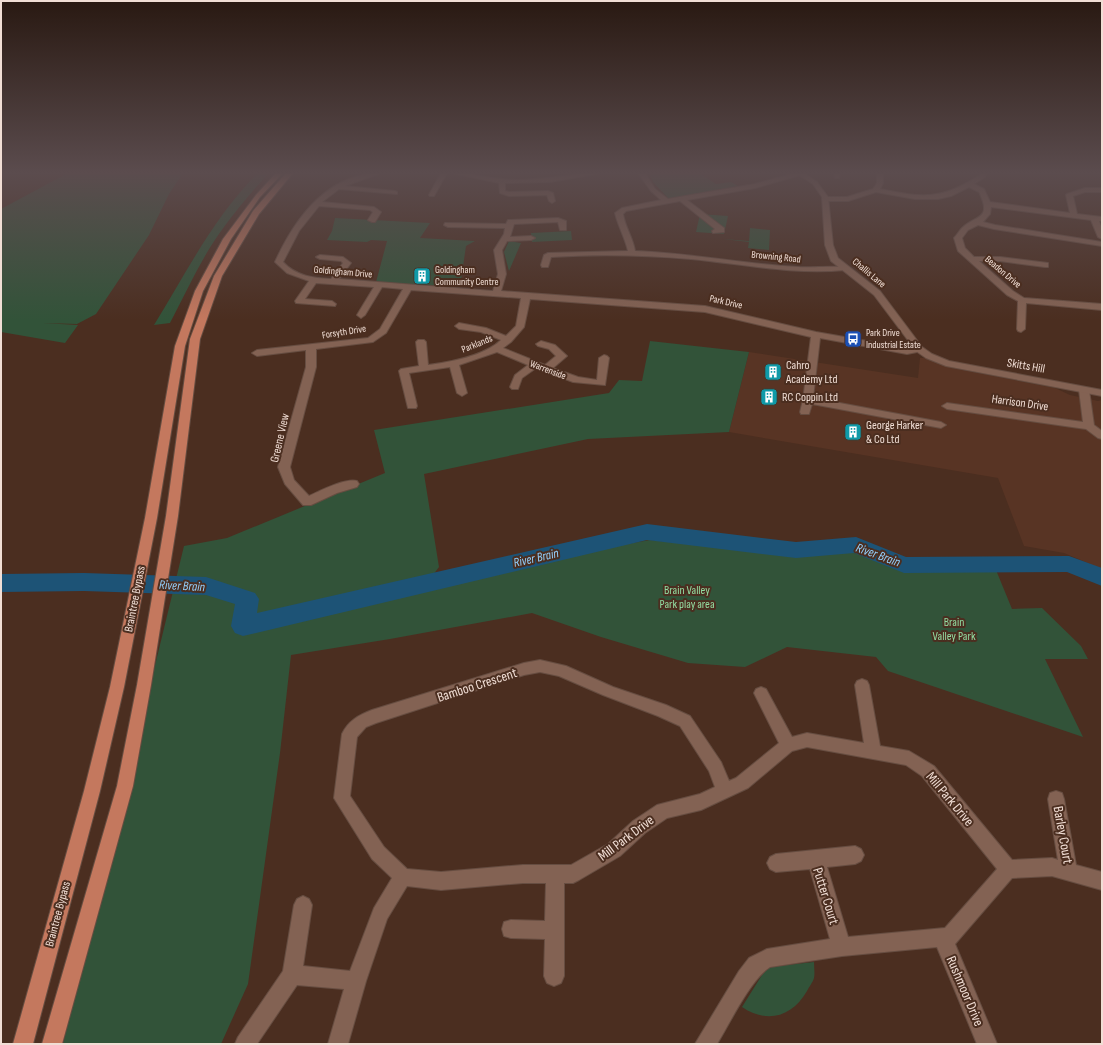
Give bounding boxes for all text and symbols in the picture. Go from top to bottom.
street label: Browning Road [751,248,801,266]
street label: Beadon Drive [982,253,1024,291]
street label: Challis Lane [850,256,888,290]
street label: Goldingham Drive [313,263,373,281]
place label: Goldingham Community Centre [435,264,499,288]
building icon: Goldingham Community Centre [412,266,432,286]
street label: Park Drive [708,292,744,312]
street label: Forsyth Drive [321,323,367,341]
place label: Park Drive Industrial Estate [866,327,921,351]
bus stop icon: Park Drive Industrial Estate [843,329,863,349]
street label: Parklands [460,332,495,356]
street label: Skitts Hill [1006,355,1046,377]
street label: Warrenside [528,358,568,382]
place label: Cahro Academy Ltd [785,358,837,387]
building icon: Cahro Academy Ltd [763,362,783,382]
building icon: RC Coppin Ltd [759,387,779,407]
place label: RC Coppin Ltd [782,390,838,405]
street label: Harrison Drive [991,392,1049,414]
street label: Greene View [267,412,293,464]
place label: George Harker & Co Ltd [866,418,924,447]
building icon: George Harker & Co Ltd [843,422,863,442]
water label: River Brain [854,540,903,571]
water label: River Brain [512,545,561,571]
street label: Braintree Bypass [121,565,149,633]
water label: River Brain [159,577,206,595]
park label: Brain Valley Park play area [659,583,715,612]
park label: Brain Valley Park [933,615,976,644]
street label: Bamboo Crescent [435,664,519,706]
street label: Mill Park Drive [922,768,978,830]
street label: Barley Court [1050,805,1076,865]
street label: Mill Park Drive [595,811,657,865]
street label: Putter Court [809,865,843,927]
street label: Braintree Bypass [42,880,74,948]
street label: Rushmoor Drive [943,953,987,1029]

